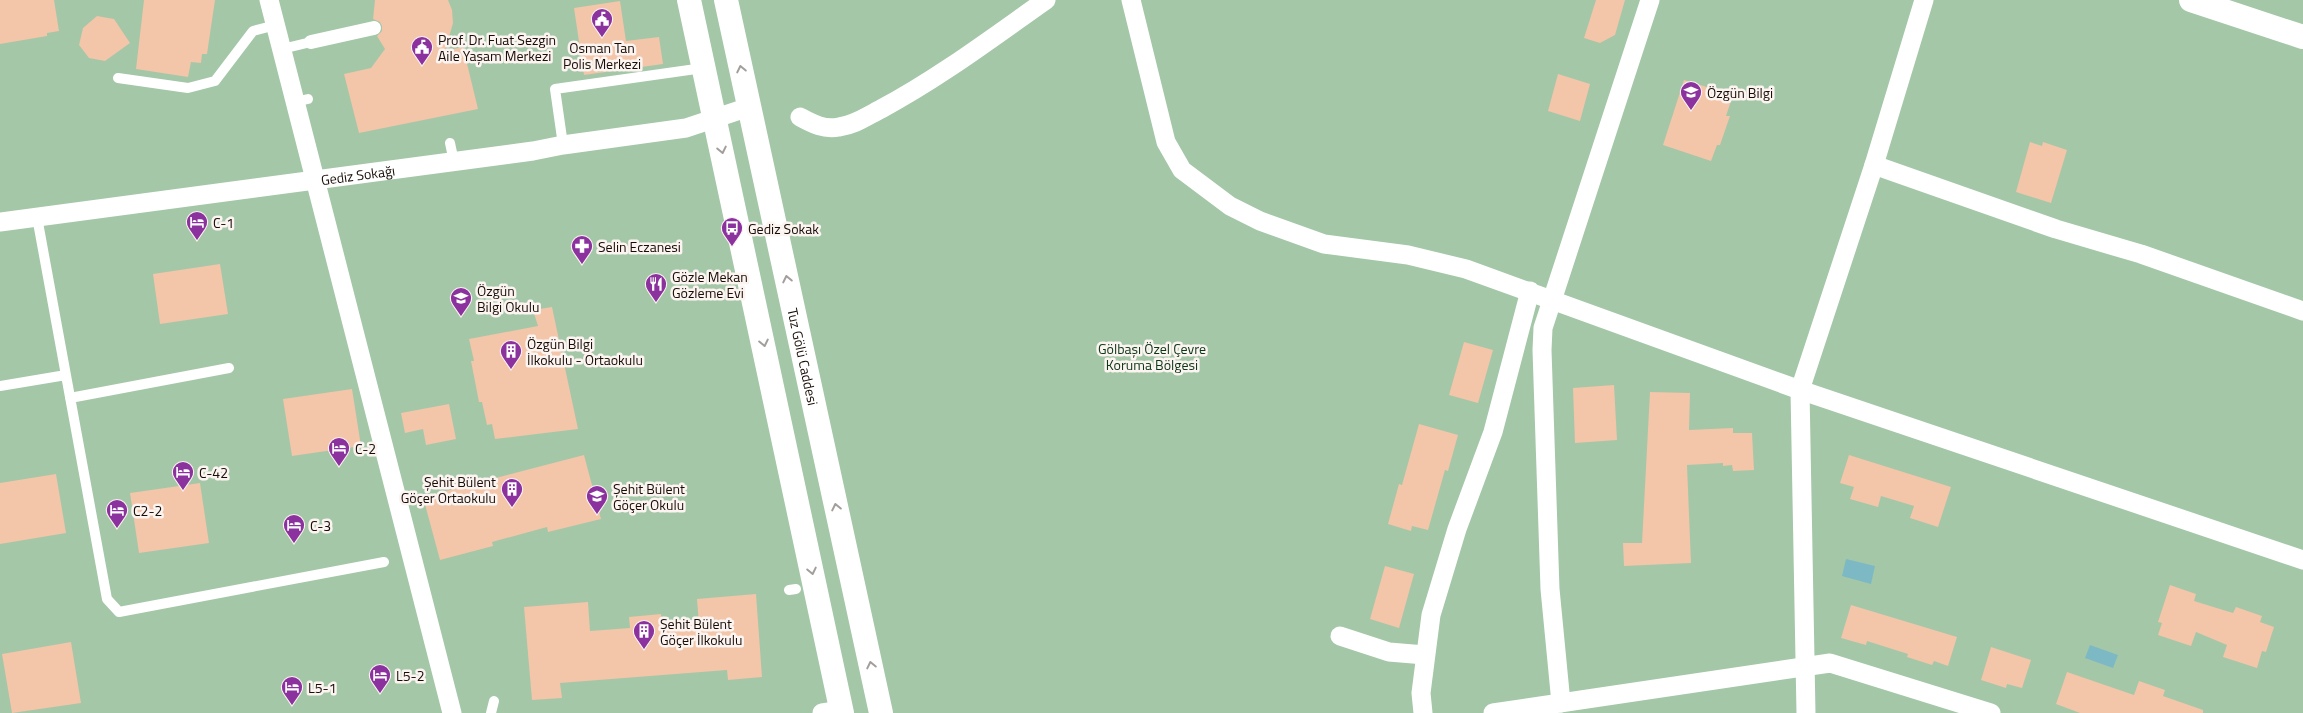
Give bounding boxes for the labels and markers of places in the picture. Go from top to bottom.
public building icon: Osman Tan Polis Merkezi [590,7,614,38]
place label: Prof. Dr. Fuat Sezgin Aile Yaşam Merkezi [438,29,556,66]
public building icon: Prof. Dr. Fuat Sezgin Aile Yaşam Merkezi [410,35,434,66]
place label: Osman Tan Polis Merkezi [563,37,641,74]
school or university icon: Özgün Bilgi [1679,80,1703,111]
place label: Özgün Bilgi [1707,82,1773,103]
hotel icon: C-1 [185,210,209,241]
place label: C-1 [213,212,234,233]
bus stop icon: Gediz Sokak [720,216,744,247]
place label: Gediz Sokak [748,218,819,239]
pharmacy icon: Selin Eczanesi [570,234,594,265]
place label: Selin Eczanesi [598,236,681,257]
place label: Gözle Mekan Gözleme Evi [672,266,748,303]
restaurant icon: Gözle Mekan Gözleme Evi [644,272,668,303]
place label: Özgün Bilgi Okulu [477,280,539,317]
school or university icon: Özgün Bilgi Okulu [449,286,473,317]
place label: Özgün Bilgi İlkokulu - Ortaokulu [527,333,643,370]
building icon: Özgün Bilgi İlkokulu - Ortaokulu [499,339,523,370]
hotel icon: C-2 [327,436,351,467]
place label: C-2 [355,438,376,459]
hotel icon: C-42 [171,460,195,491]
place label: C-42 [199,462,228,483]
place label: Şehit Bülent Göçer Ortaokulu [401,471,496,508]
building icon: Şehit Bülent Göçer Ortaokulu [500,477,524,508]
place label: Şehit Bülent Göçer Okulu [613,478,685,515]
school or university icon: Şehit Bülent Göçer Okulu [585,484,609,515]
hotel icon: C2-2 [105,498,129,529]
place label: C2-2 [133,500,162,521]
hotel icon: C-3 [282,513,306,544]
place label: C-3 [310,515,331,536]
place label: Şehit Bülent Göçer İlkokulu [660,613,742,650]
building icon: Şehit Bülent Göçer İlkokulu [632,619,656,650]
hotel icon: L5-2 [368,663,392,694]
place label: L5-2 [396,665,425,686]
hotel icon: L5-1 [280,675,304,706]
place label: L5-1 [308,677,337,698]

